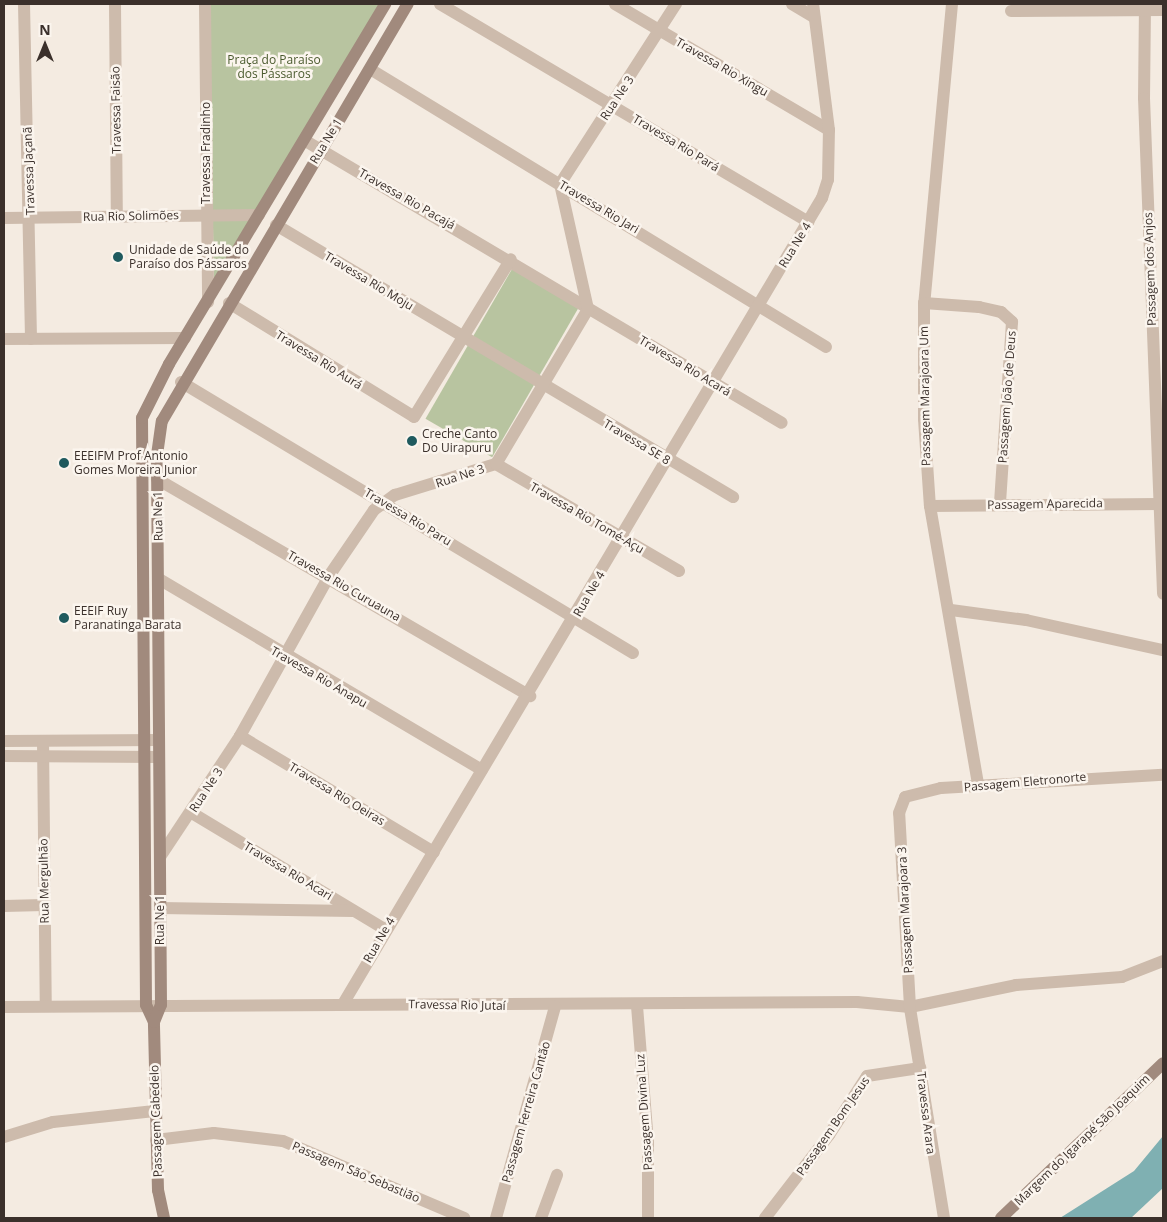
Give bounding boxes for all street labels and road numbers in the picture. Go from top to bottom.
street label: Travessa Rio Xingu [673,35,771,99]
street label: Travessa Faisão [108,66,124,154]
street label: Rua Ne 3 [597,73,637,123]
street label: Travessa Fradinho [199,102,213,204]
street label: Travessa Rio Pará [630,111,722,175]
street label: Rua Ne 1 [307,116,345,166]
street label: Travessa Jaçanã [20,127,38,215]
street label: Travessa Rio Pacajá [356,166,458,232]
street label: Travessa Rio Jari [556,177,642,237]
street label: Rua Rio Solimões [83,208,179,224]
street label: Passagem dos Anjos [1141,212,1159,326]
street label: Rua Ne 4 [776,220,814,270]
street label: Travessa Rio Moju [322,249,416,313]
street label: Passagem Marajoara Um [917,326,933,466]
street label: Travessa Rio Aurá [273,328,365,392]
street label: Passagem João de Deus [995,330,1019,464]
street label: Travessa Rio Acará [637,333,733,399]
street label: Travessa SE 8 [601,416,673,468]
street label: Rua Ne 3 [434,461,486,491]
street label: Travessa Rio Tomé-Açu [527,479,647,557]
street label: Travessa Rio Paru [362,485,454,549]
street label: Rua Ne 1 [150,491,166,541]
street label: Passagem Aparecida [987,496,1103,512]
street label: Travessa Rio Curuauna [285,548,403,624]
street label: Rua Ne 4 [570,569,608,619]
street label: Travessa Rio Anapu [268,643,370,711]
street label: Travessa Rio Oeiras [286,760,388,828]
street label: Rua Ne 3 [186,765,226,815]
street label: Passagem Eletronorte [963,769,1087,795]
street label: Rua Mergulhão [36,838,52,924]
street label: Travessa Rio Acari [241,839,335,903]
street label: Passagem Marajoara 3 [894,846,916,974]
street label: Rua Ne 1 [153,895,167,945]
street label: Rua Ne 4 [360,915,398,965]
street label: Travessa Rio Jutaí [408,997,506,1013]
street label: Passagem Ferreira Cantão [499,1040,553,1184]
street label: Passagem Divina Luz [633,1053,655,1171]
street label: Passagem Cabedelo [147,1065,165,1177]
street label: Travessa Arara [914,1071,938,1155]
street label: Margem do Igarapé São Joaquim [1011,1071,1153,1209]
street label: Passagem Bom Jesus [793,1074,873,1178]
street label: Passagem São Sebastião [290,1139,422,1205]

